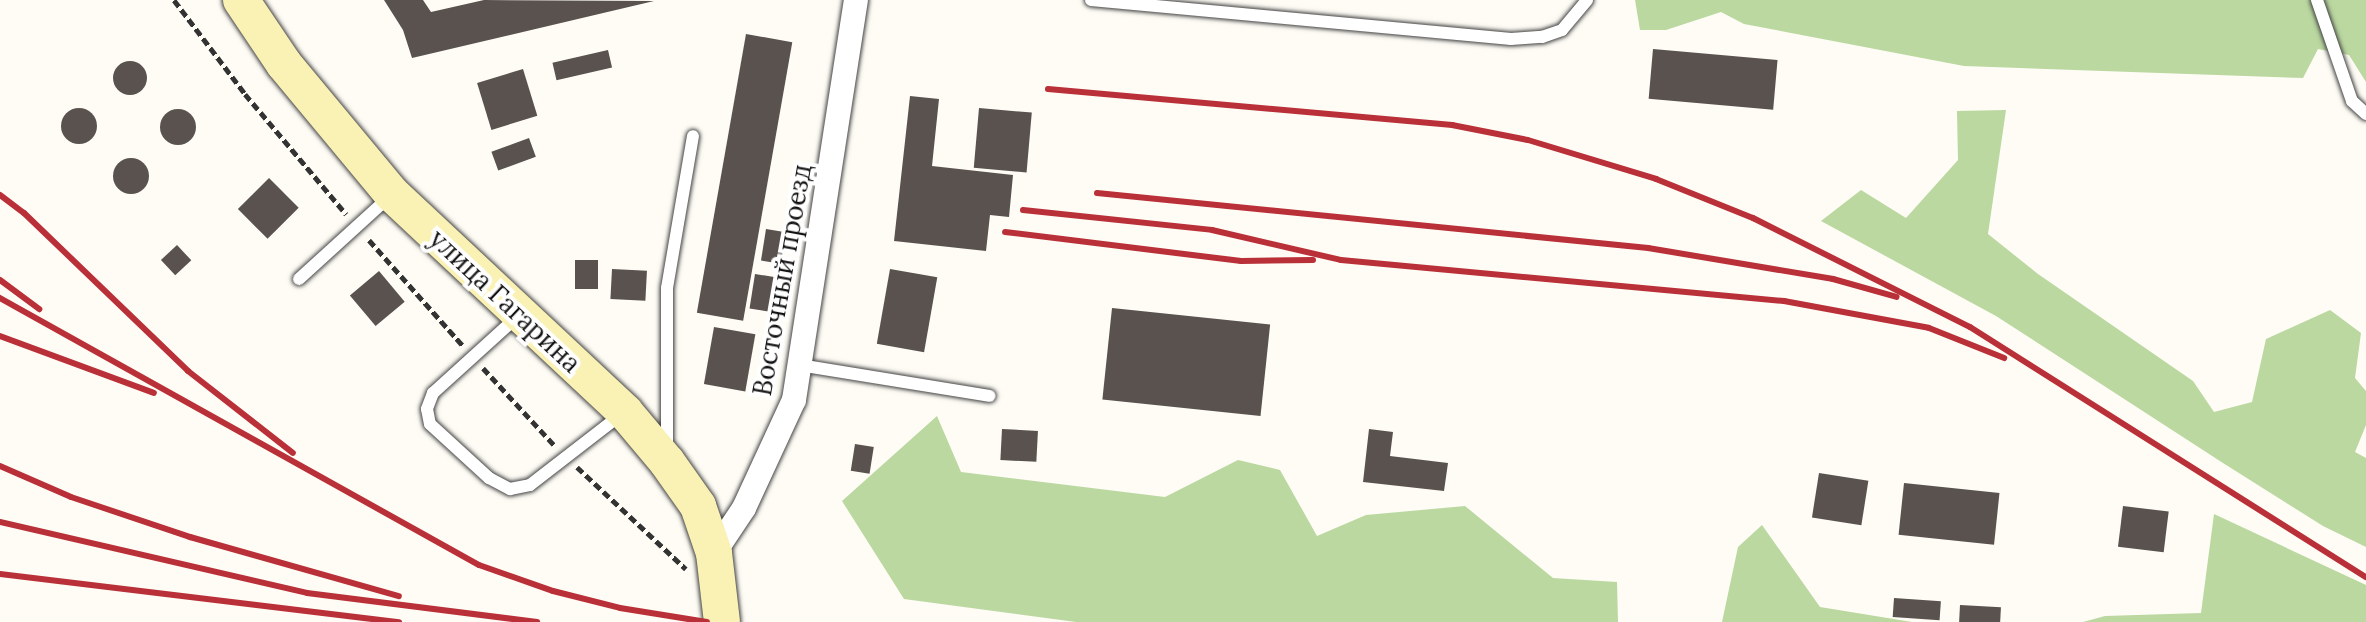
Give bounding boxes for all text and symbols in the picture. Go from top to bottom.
street label: Восточный проезд [746,162,818,398]
street label: улица Гагарина [423,223,587,379]

